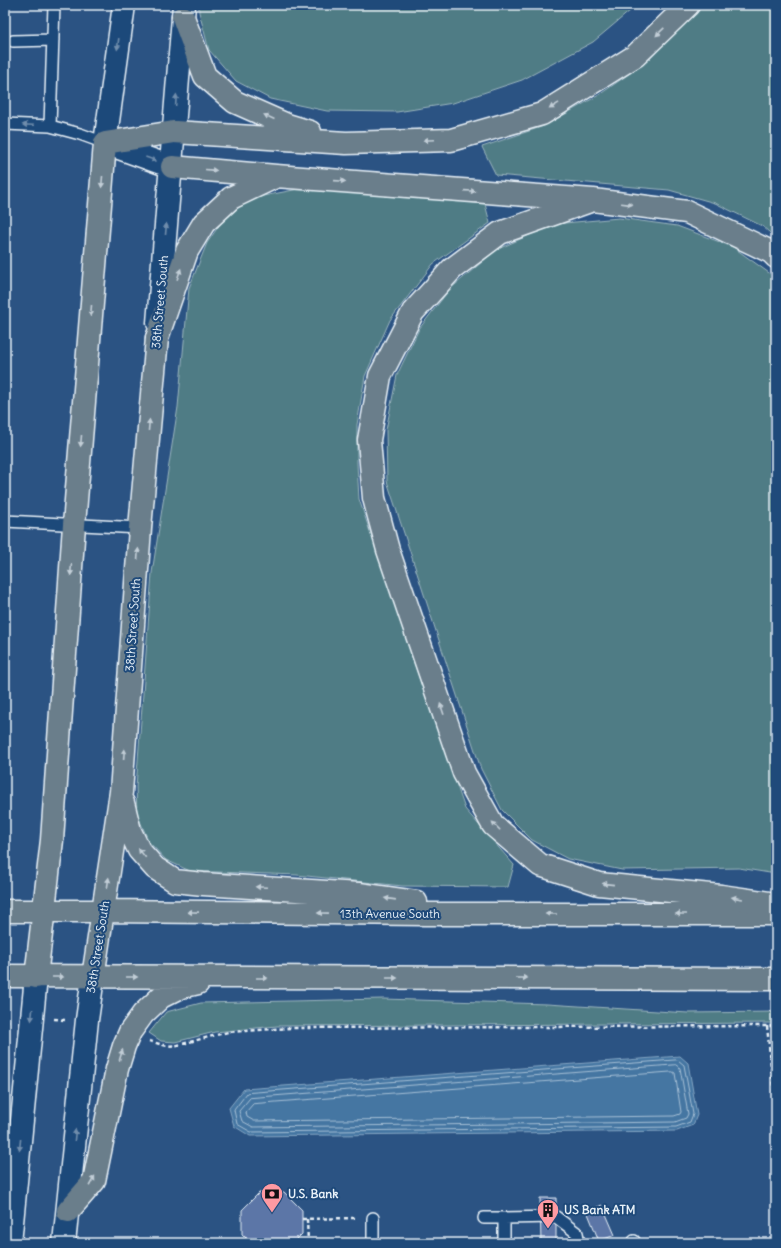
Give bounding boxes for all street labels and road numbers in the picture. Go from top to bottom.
street label: 38th Street South [148,254,171,349]
street label: 38th Street South [122,578,143,672]
street label: 38th Street South [83,899,112,994]
street label: 13th Avenue South [340,906,440,921]

